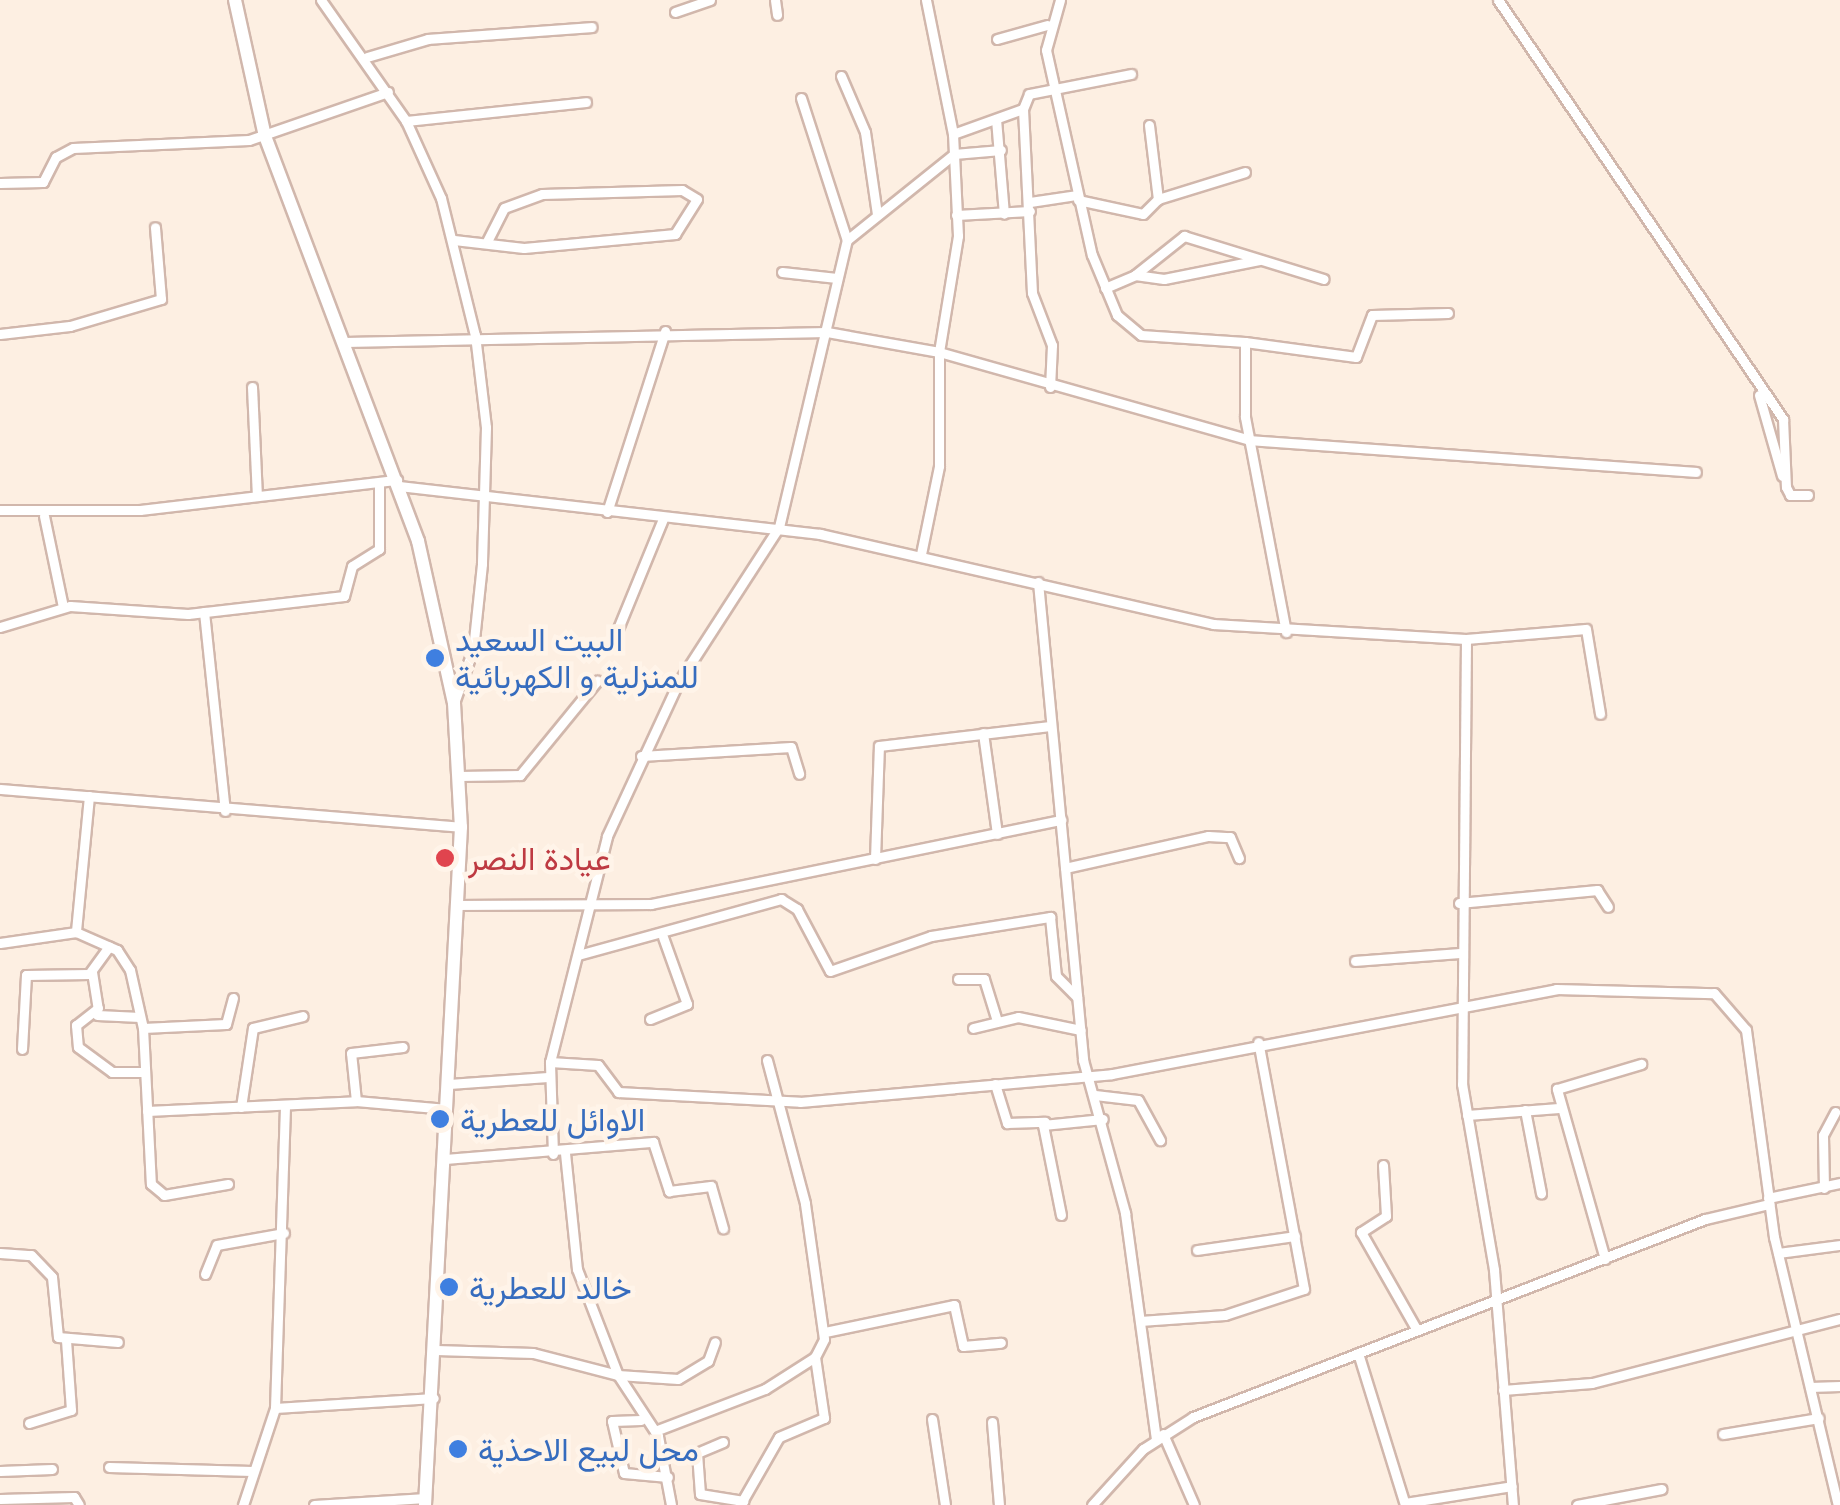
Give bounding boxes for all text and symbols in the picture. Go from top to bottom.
place label: البيت السعيد للمنزلية و الكهربائية [455,621,699,696]
marker: البيت السعيد للمنزلية و الكهربائية [424,647,446,669]
place label: عيادة النصر [468,839,611,877]
marker: عيادة النصر [432,845,458,871]
place label: الاوائل للعطرية [460,1100,645,1138]
marker: الاوائل للعطرية [429,1108,451,1130]
place label: خالد للعطرية [469,1268,632,1306]
marker: خالد للعطرية [438,1276,460,1298]
place label: محل لبيع الاحذية [478,1430,699,1468]
marker: محل لبيع الاحذية [447,1438,469,1460]

